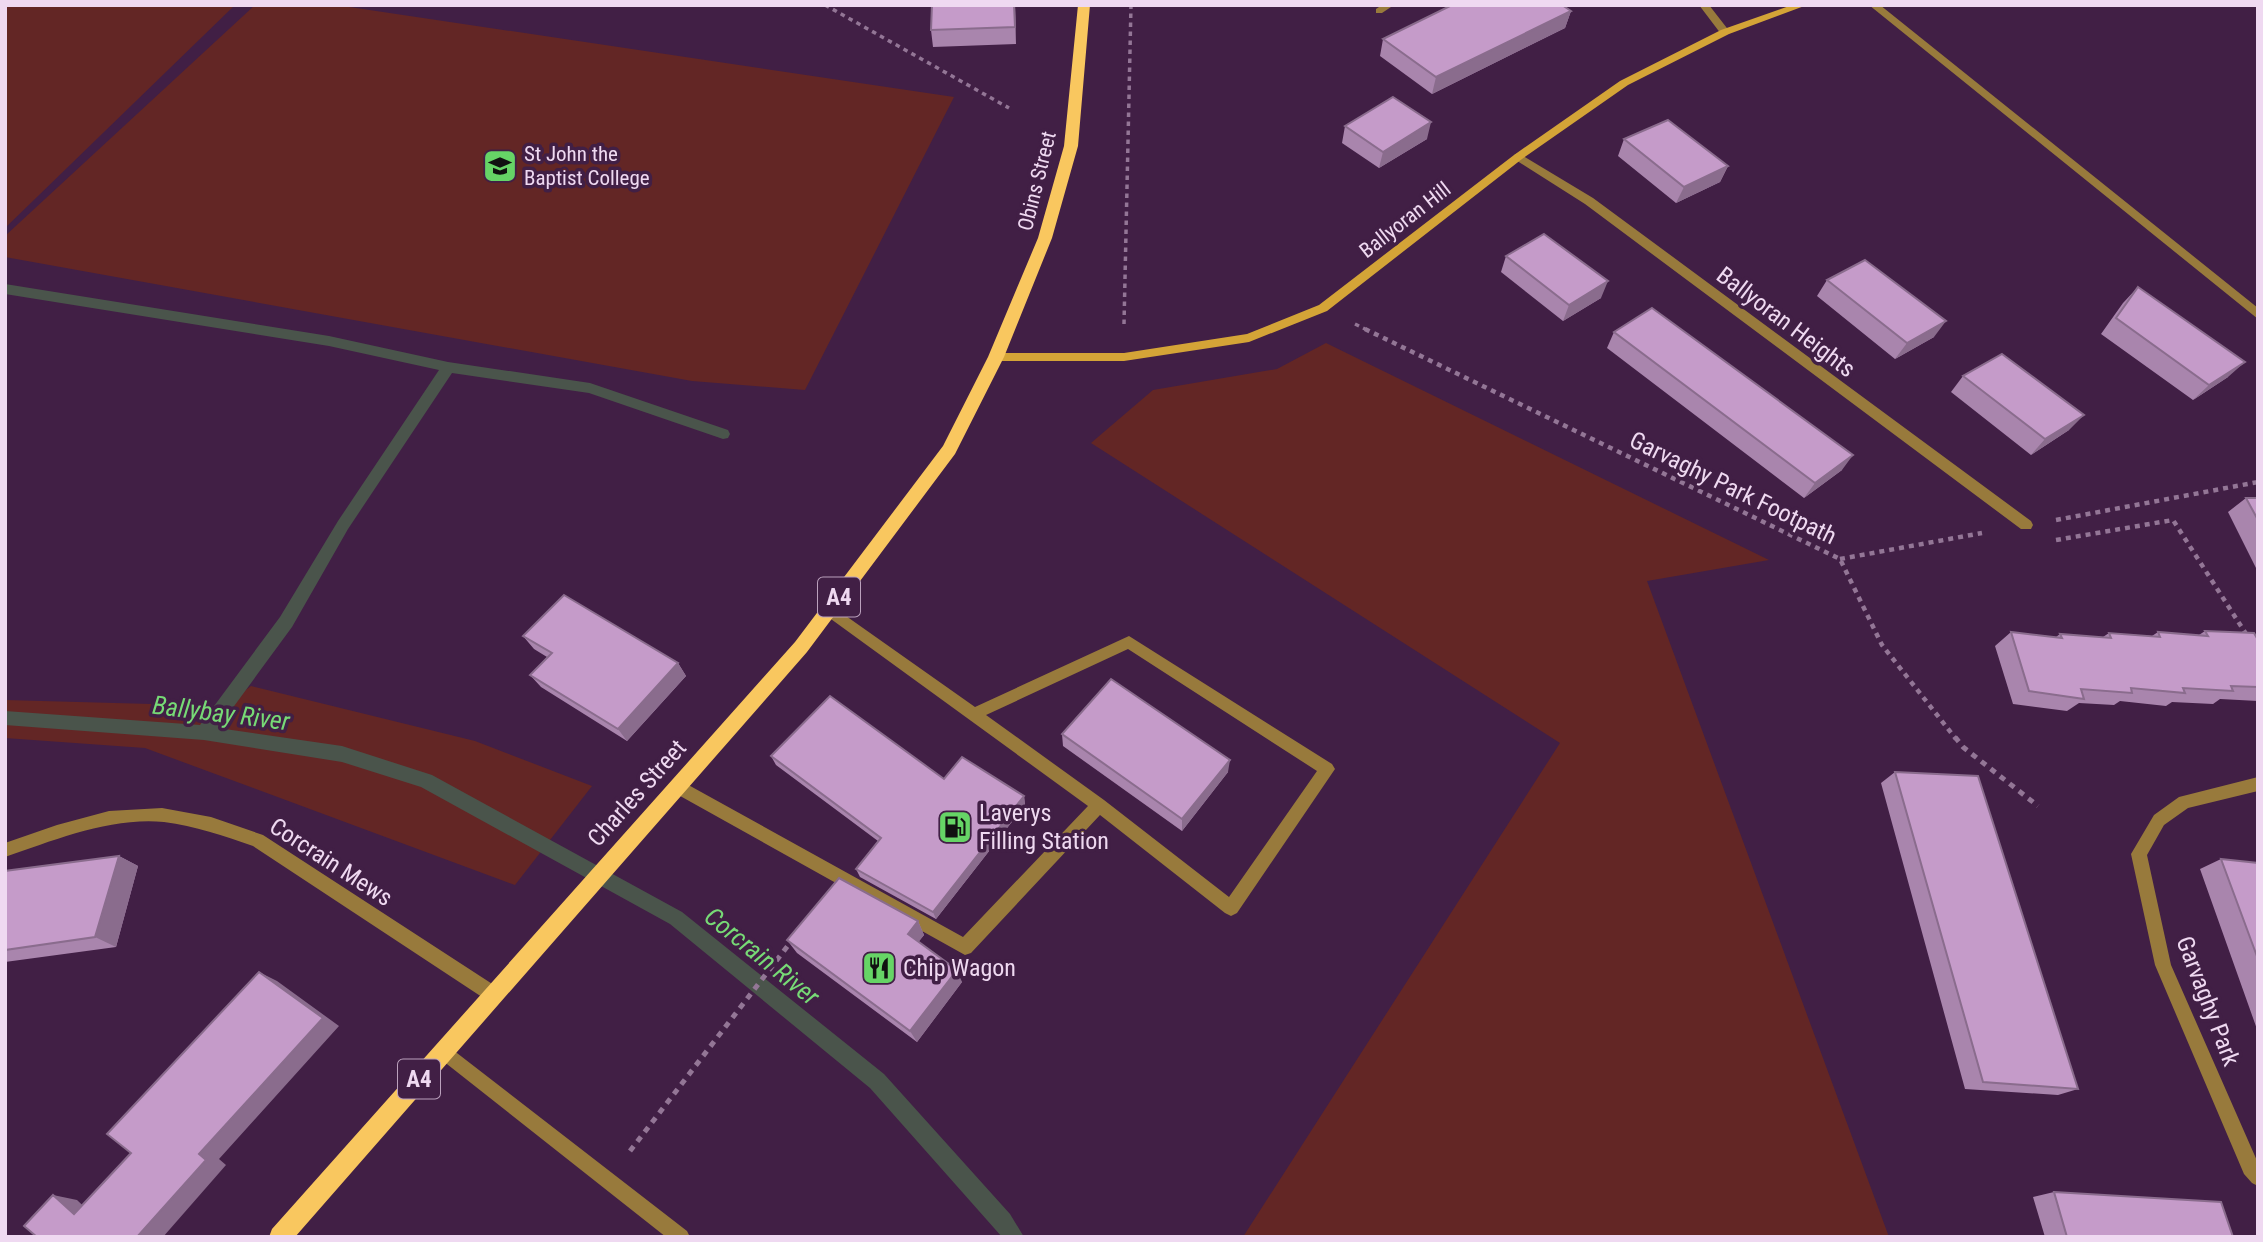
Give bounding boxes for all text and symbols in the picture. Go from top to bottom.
street label: Obins Street [1013,129,1061,233]
place label: St John the Baptist College [524,142,650,190]
school or university icon: St John the Baptist College [481,147,519,185]
street label: Ballyoran Hill [1355,177,1455,263]
street label: Ballyoran Heights [1711,261,1861,383]
street label: Garvaghy Park Footpath [1625,426,1841,550]
road number: A4 [818,578,860,617]
water label: Ballybay River [151,690,293,736]
street label: Charles Street [582,734,692,852]
place label: Laverys Filling Station [979,799,1109,855]
fuel station icon: Laverys Filling Station [936,808,974,846]
street label: Corcrain Mews [264,812,398,912]
water label: Corcrain River [699,901,826,1012]
street label: Garvaghy Park [2170,932,2246,1070]
restaurant icon: Chip Wagon [860,949,898,987]
place label: Chip Wagon [903,954,1016,982]
road number: A4 [398,1060,440,1098]

